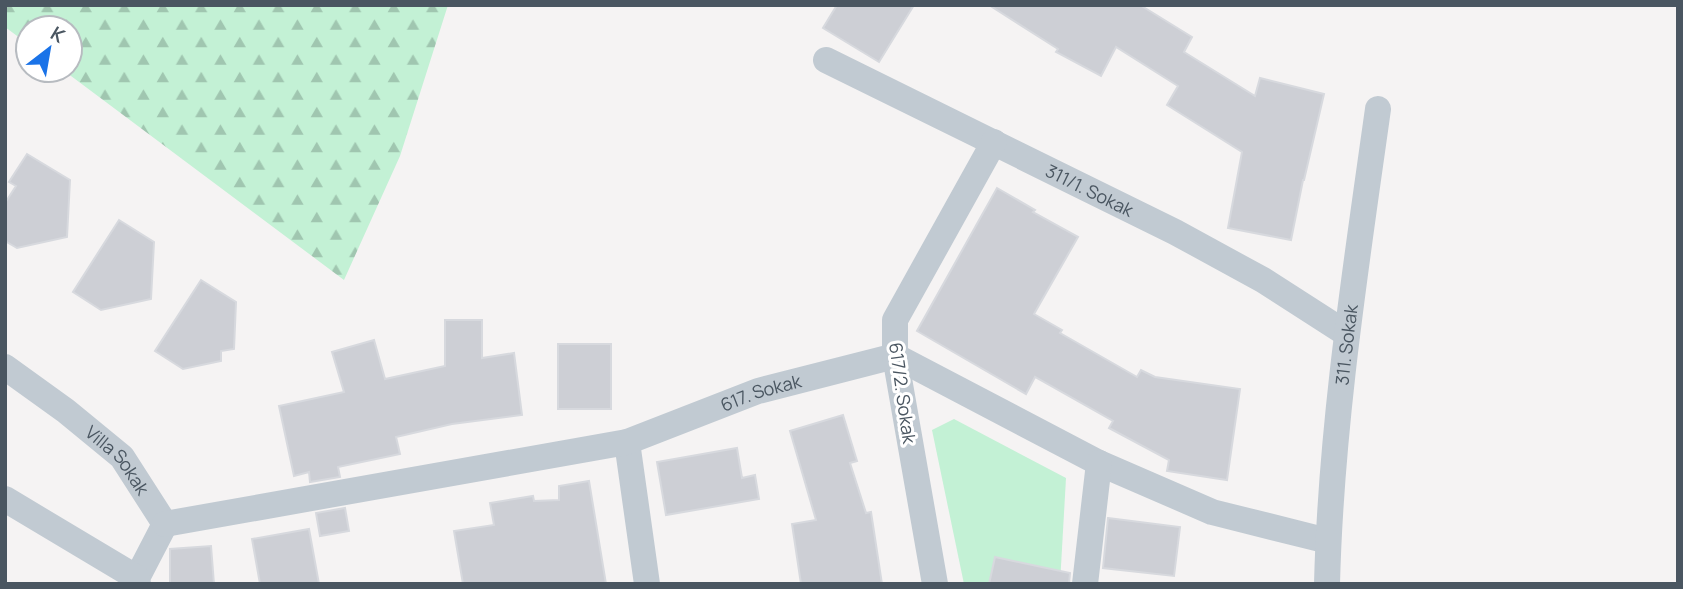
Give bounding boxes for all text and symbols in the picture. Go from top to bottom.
north arrow [14,14,84,84]
text: K [46,20,70,49]
street label: 311/1. Sokak [1042,158,1139,222]
street label: 311. Sokak [1329,302,1363,386]
street label: 617/2. Sokak [884,341,922,446]
street label: 617. Sokak [717,368,805,417]
street label: Villa Sokak [80,420,156,500]

